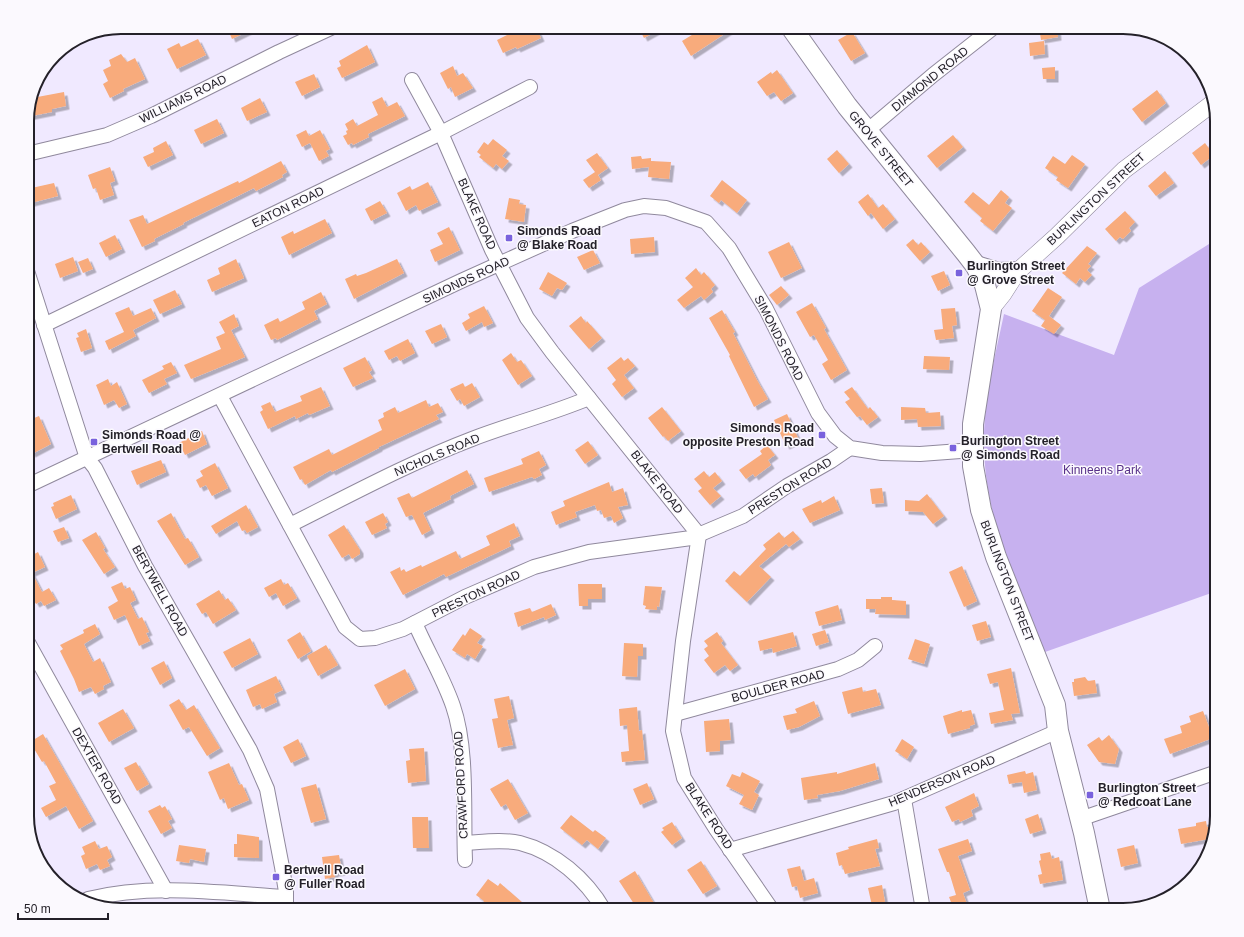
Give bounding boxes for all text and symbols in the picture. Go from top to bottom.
street label: DIAMOND ROAD [889,44,971,114]
street label: WILLIAMS ROAD [137,72,229,126]
street label: GROVE STREET [846,108,916,190]
street label: BURLINGTON STREET [1044,149,1148,248]
street label: BLAKE ROAD [455,176,499,252]
street label: EATON ROAD [250,183,327,230]
place label: Simonds Road @ Blake Road [517,224,601,252]
marker: Simonds Road @ Blake Road [504,233,514,243]
street label: SIMONDS ROAD [420,254,512,306]
place label: Burlington Street @ Grove Street [967,259,1065,287]
marker: Burlington Street @ Grove Street [954,268,964,278]
street label: SIMONDS ROAD [751,293,807,383]
place label: Simonds Road opposite Preston Road [683,421,814,449]
place label: Simonds Road @ Bertwell Road [102,428,201,456]
marker: Simonds Road opposite Preston Road [817,430,827,440]
street label: NICHOLS ROAD [392,431,482,479]
place label: Burlington Street @ Simonds Road [961,434,1060,462]
marker: Simonds Road @ Bertwell Road [89,437,99,447]
marker: Burlington Street @ Simonds Road [948,443,958,453]
street label: BLAKE ROAD [628,447,686,517]
street label: PRESTON ROAD [746,455,835,517]
park label: Kinneens Park [1063,463,1142,477]
street label: BURLINGTON STREET [977,518,1037,644]
street label: BERTWELL ROAD [129,543,191,639]
street label: PRESTON ROAD [430,567,523,621]
street label: BOULDER ROAD [730,667,827,705]
street label: DEXTER ROAD [69,725,125,807]
street label: CRAWFORD ROAD [451,730,471,839]
street label: HENDERSON ROAD [886,752,998,810]
street label: BLAKE ROAD [682,780,736,852]
place label: Burlington Street @ Redcoat Lane [1098,781,1196,809]
marker: Burlington Street @ Redcoat Lane [1085,790,1095,800]
place label: Bertwell Road @ Fuller Road [284,863,365,891]
marker: Bertwell Road @ Fuller Road [271,872,281,882]
scale bar [18,895,108,921]
text: 50 m [24,902,51,916]

